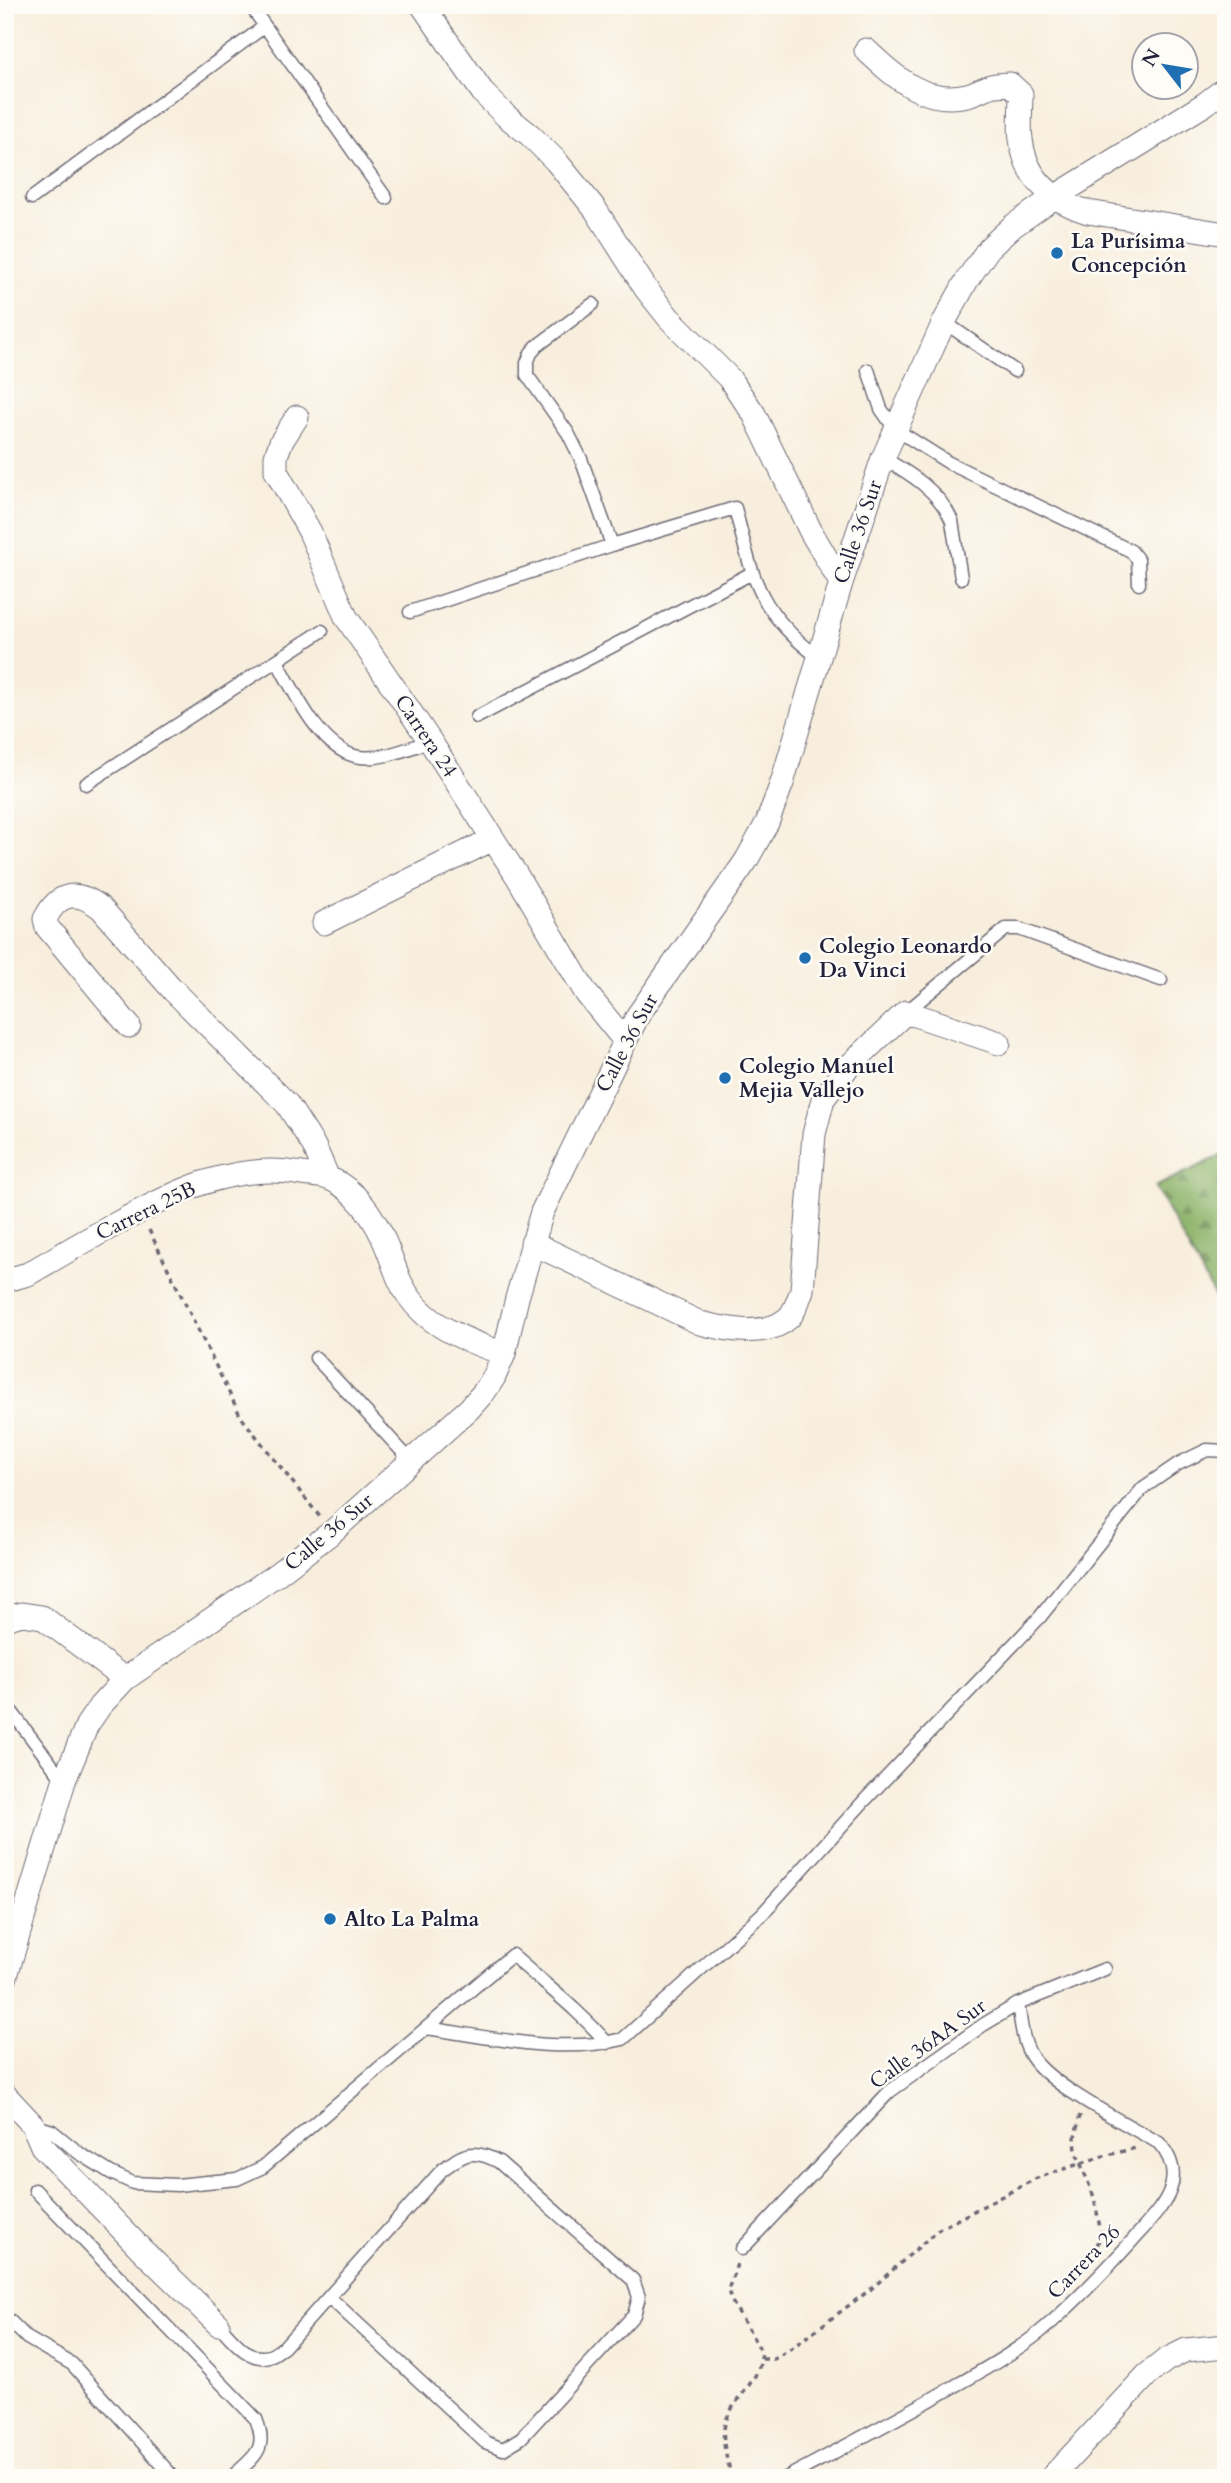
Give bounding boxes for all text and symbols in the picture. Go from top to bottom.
north arrow [1130,32,1200,102]
text: N [1136,44,1167,72]
place label: La Purísima Concepción [1071,227,1187,280]
marker: La Purísima Concepción [1049,245,1065,261]
street label: Calle 36 Sur [827,476,889,588]
street label: Carrera 24 [388,689,464,783]
place label: Colegio Leonardo Da Vinci [819,932,992,985]
marker: Colegio Leonardo Da Vinci [797,950,813,966]
street label: Calle 36 Sur [589,988,665,1097]
place label: Colegio Manuel Mejia Vallejo [739,1052,894,1105]
marker: Colegio Manuel Mejia Vallejo [717,1070,733,1086]
street label: Carrera 25B [91,1174,201,1248]
street label: Calle 36 Sur [278,1486,380,1578]
place label: Alto La Palma [344,1905,480,1934]
marker: Alto La Palma [322,1911,338,1927]
street label: Calle 36AA Sur [864,1992,993,2096]
street label: Carrera 26 [1041,2218,1127,2306]

